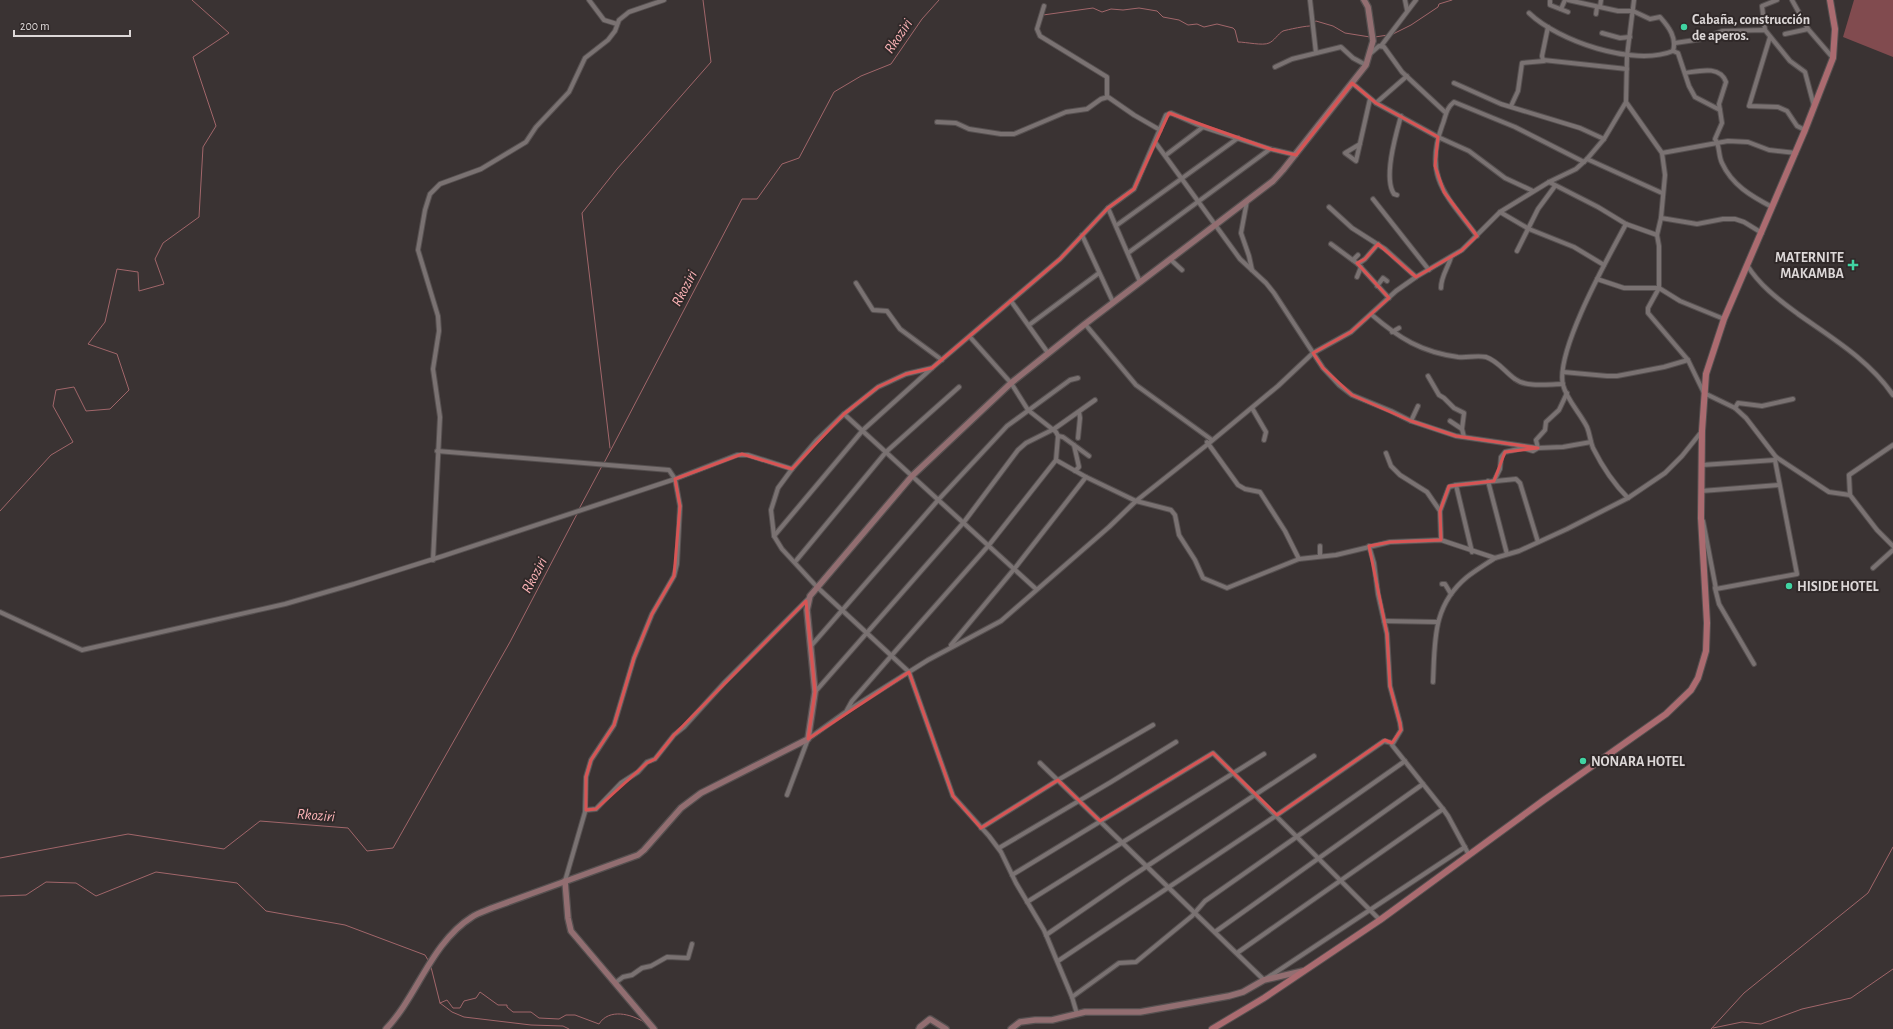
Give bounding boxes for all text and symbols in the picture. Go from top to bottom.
scale bar [14,12,130,38]
place label: Cabaña, construcción de aperos. [1692,13,1810,43]
water label: Rkoziri [882,16,915,56]
text: 200 m [20,20,50,32]
marker: Cabaña, construcción de aperos. [1679,22,1689,32]
place label: MATERNITE MAKAMBA [1775,251,1845,281]
marker: MATERNITE MAKAMBA [1847,259,1859,271]
water label: Rkoziri [669,268,700,309]
water label: Rkoziri [519,555,550,596]
place label: HISIDE HOTEL [1797,580,1880,594]
marker: HISIDE HOTEL [1784,581,1794,591]
place label: NONARA HOTEL [1591,755,1686,769]
marker: NONARA HOTEL [1578,756,1588,766]
water label: Rkoziri [296,806,336,825]

